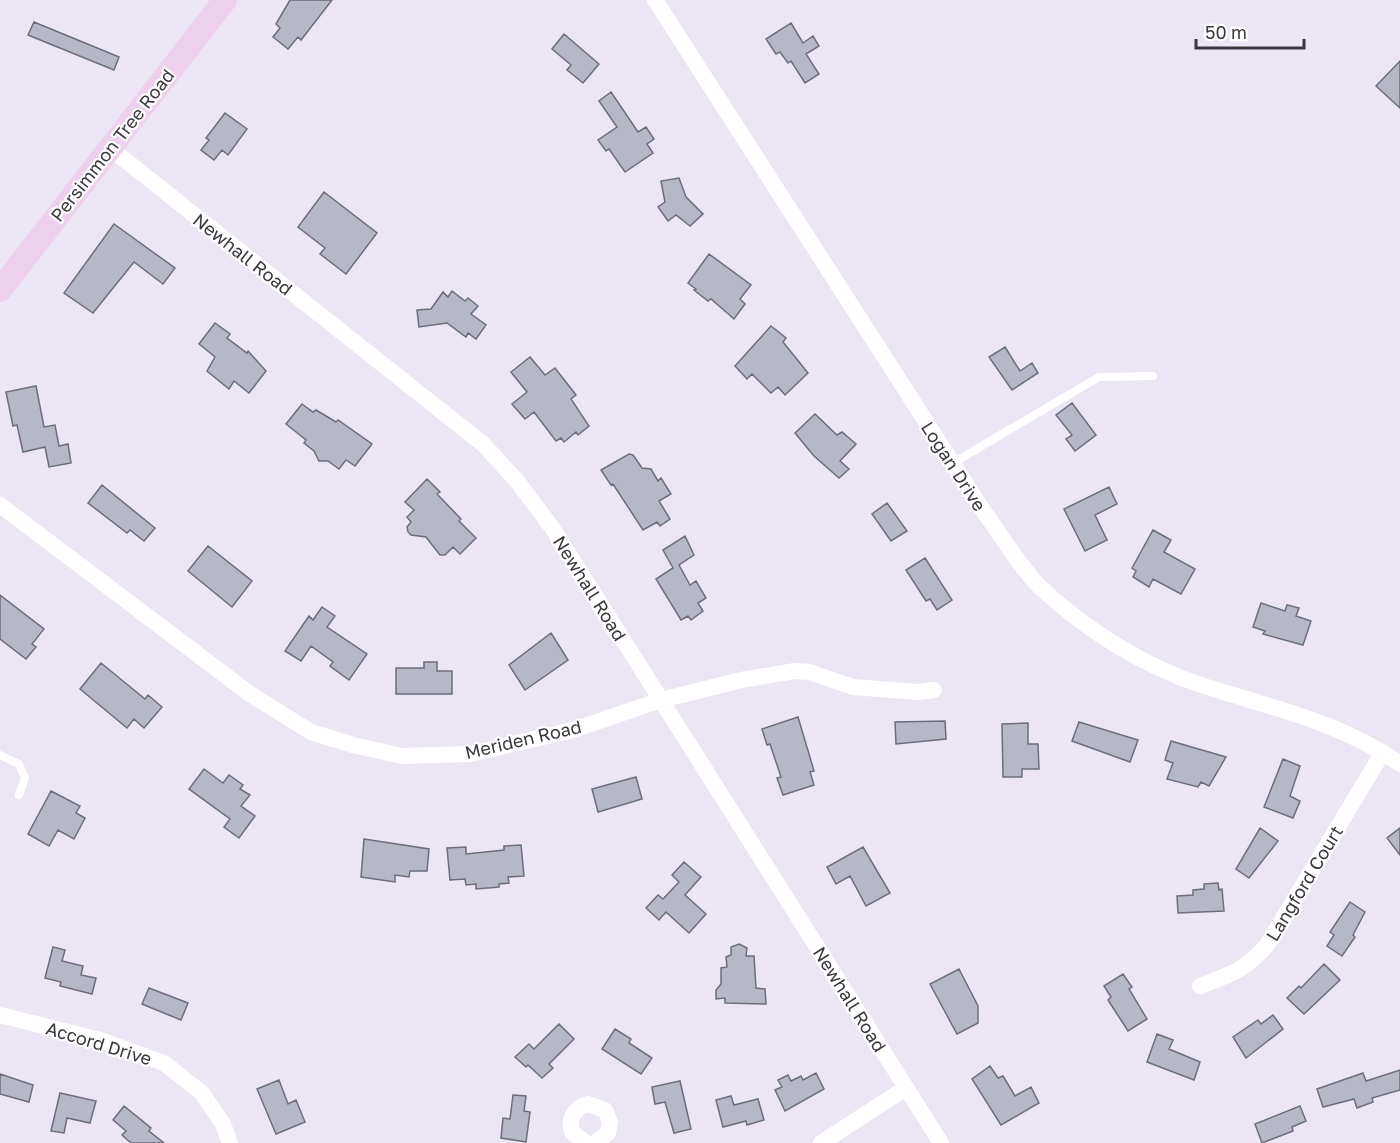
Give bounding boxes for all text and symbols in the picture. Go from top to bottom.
scale bar [1196,12,1304,50]
text: 50 m [1205,21,1247,43]
street label: Persimmon Tree Road [46,64,178,226]
street label: Newhall Road [189,208,297,300]
street label: Logan Drive [917,417,991,515]
street label: Newhall Road [549,531,631,645]
street label: Meriden Road [463,715,583,763]
street label: Langford Court [1261,821,1347,945]
street label: Newhall Road [809,942,891,1056]
street label: Accord Drive [44,1016,154,1070]

